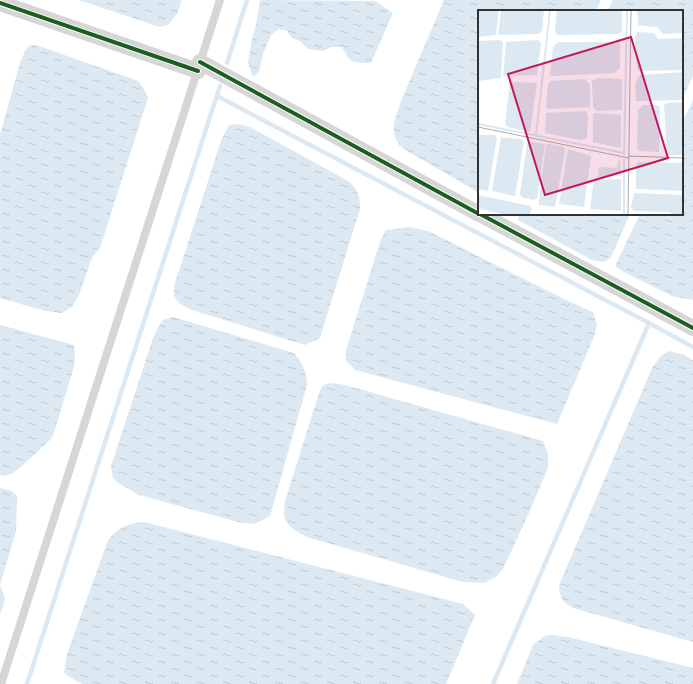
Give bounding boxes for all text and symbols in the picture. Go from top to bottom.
inset map [478,10,683,215]

